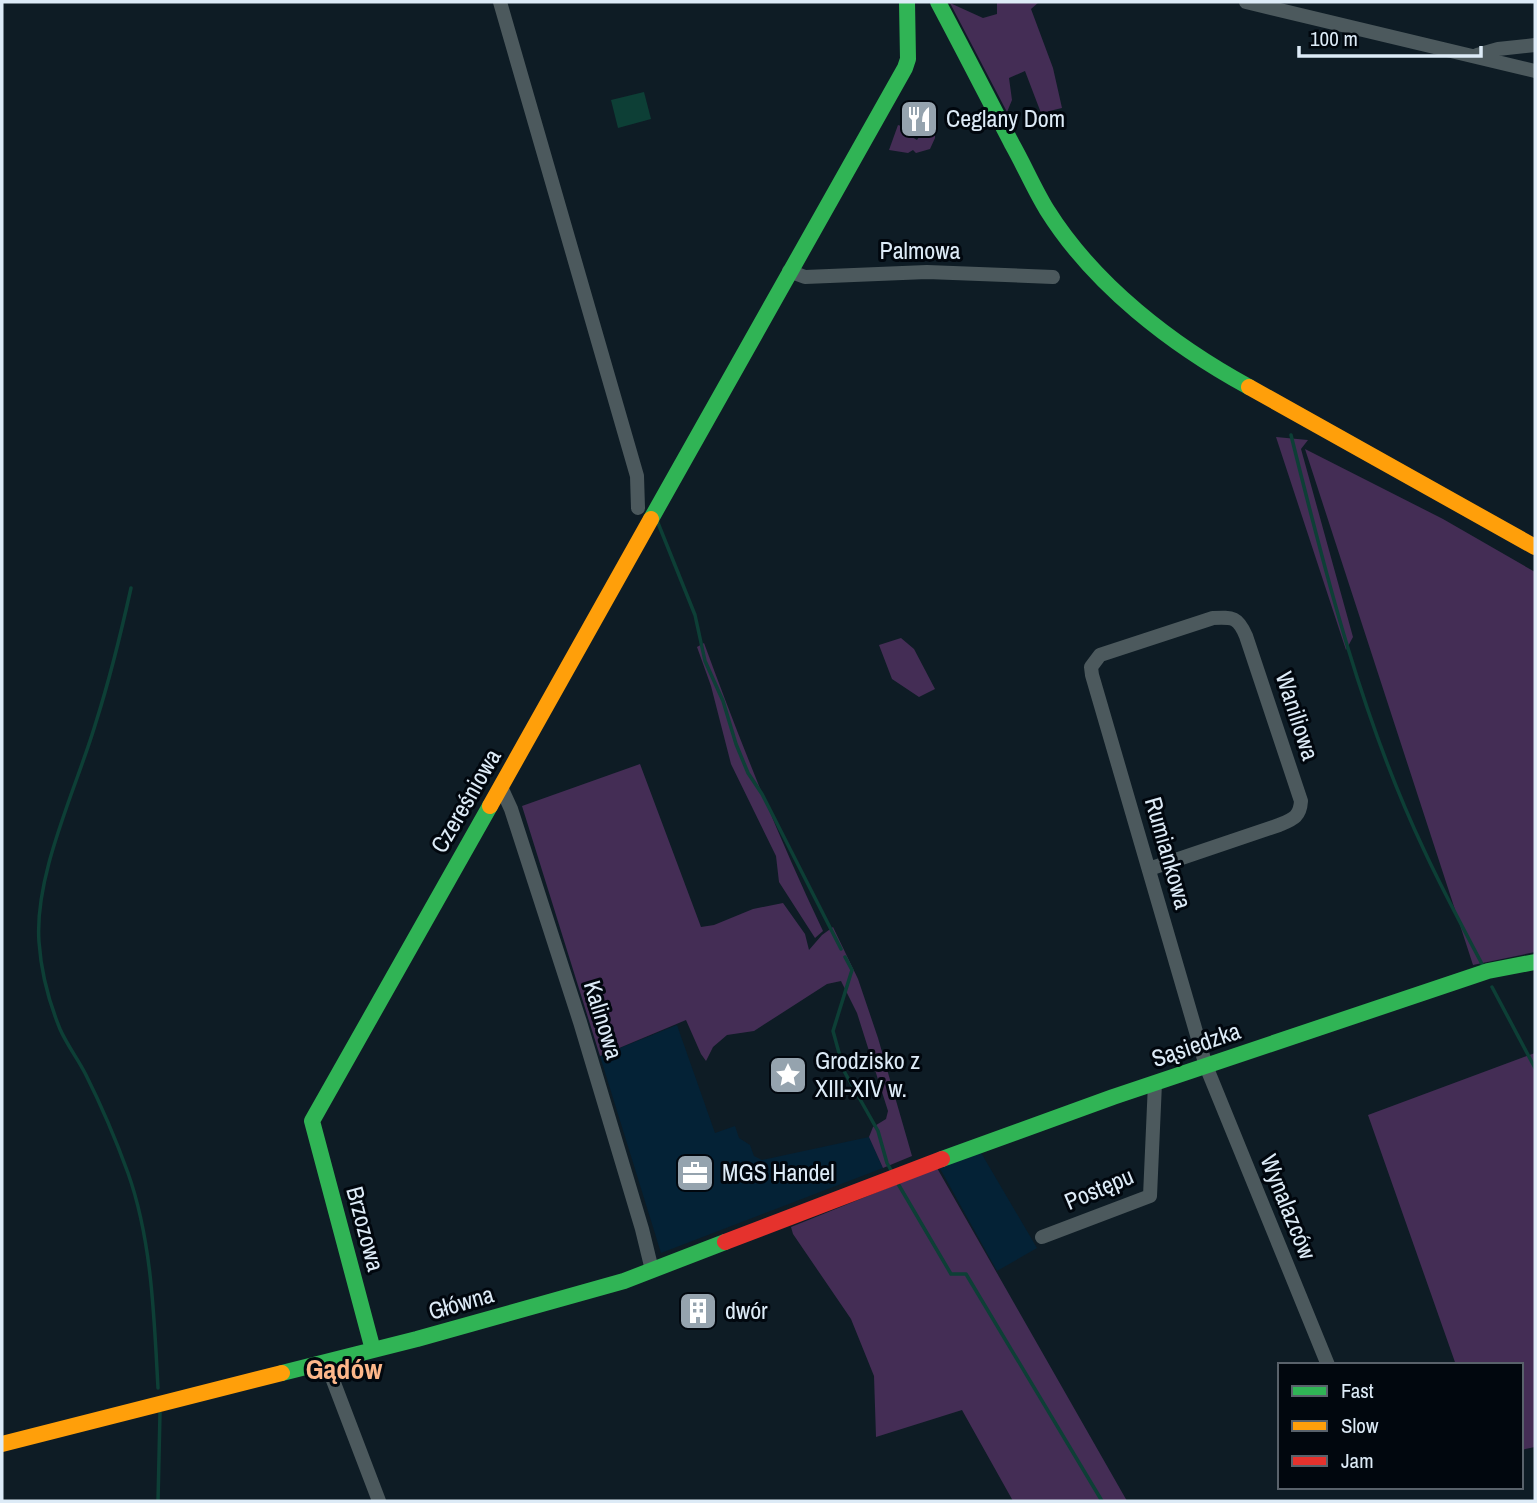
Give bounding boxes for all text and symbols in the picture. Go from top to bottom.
scale bar [1299,14,1481,58]
text: 100 m [1310,24,1358,53]
restaurant icon: Ceglany Dom [898,98,940,140]
place label: Ceglany Dom [946,102,1065,134]
street label: Palmowa [880,234,961,266]
street label: Waniliowa [1269,667,1327,764]
street label: Czereśniowa [423,743,508,858]
street label: Rumiankowa [1138,793,1200,912]
street label: Kalinowa [577,976,631,1063]
street label: Sąsiedzka [1147,1014,1244,1074]
place label: Grodzisko z XIII-XIV w. [815,1044,920,1104]
place icon: Grodzisko z XIII-XIV w. [767,1054,809,1096]
street label: Wynalazców [1253,1150,1325,1264]
office icon: MGS Handel [674,1152,716,1194]
place label: MGS Handel [722,1156,835,1188]
street label: Postępu [1059,1159,1138,1217]
street label: Brzozowa [339,1183,393,1275]
street label: Główna [424,1277,497,1327]
building icon: dwór [677,1290,719,1332]
place label: dwór [725,1294,768,1326]
district label: Gądów [306,1350,382,1388]
legend [1278,1363,1523,1489]
text: Fast [1341,1376,1374,1405]
text: Slow [1341,1411,1379,1440]
text: Jam [1341,1446,1374,1475]

